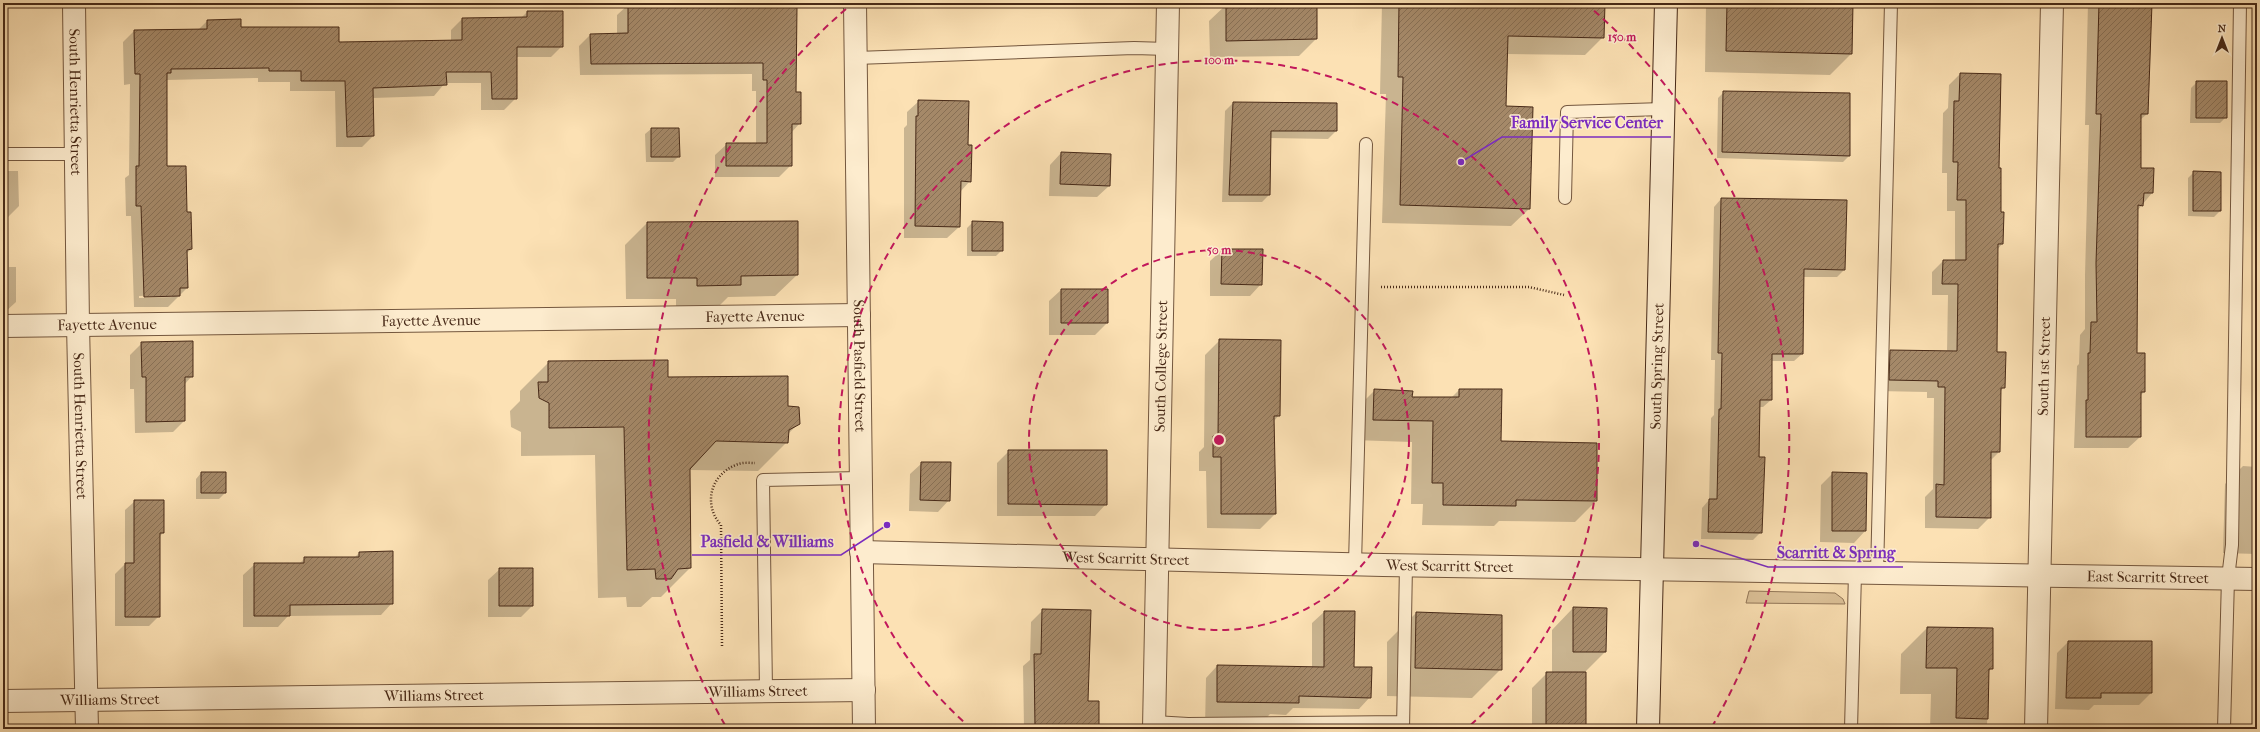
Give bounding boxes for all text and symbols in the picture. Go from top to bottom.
north arrow [2202,18,2242,58]
text: N [2218,22,2227,35]
street label: South Henrietta Street [65,28,85,176]
text: 150 m [1608,30,1637,44]
text: 100 m [1204,53,1235,67]
callout: Family Service Center [1502,109,1671,137]
text: Family Service Center [1510,113,1664,133]
text: 50 m [1207,243,1232,257]
street label: South Pasfield Street [850,299,869,433]
street label: South College Street [1151,299,1171,432]
street label: South Spring Street [1646,302,1668,430]
street label: Fayette Avenue [705,307,805,326]
street label: Fayette Avenue [381,311,481,330]
street label: Fayette Avenue [57,315,157,334]
street label: South 1st Street [2034,315,2054,416]
street label: South Henrietta Street [70,352,91,500]
centre of rings [1212,433,1226,447]
callout: Pasfield & Williams [692,527,841,555]
text: Pasfield & Williams [700,532,834,551]
callout: Scarritt & Spring [1768,539,1903,567]
text: Scarritt & Spring [1777,543,1896,563]
street label: West Scarritt Street [1061,548,1190,569]
street label: West Scarritt Street [1385,556,1514,576]
street label: East Scarritt Street [2086,567,2210,587]
street label: Williams Street [707,682,809,701]
street label: Williams Street [383,686,485,705]
street label: Williams Street [59,690,161,709]

